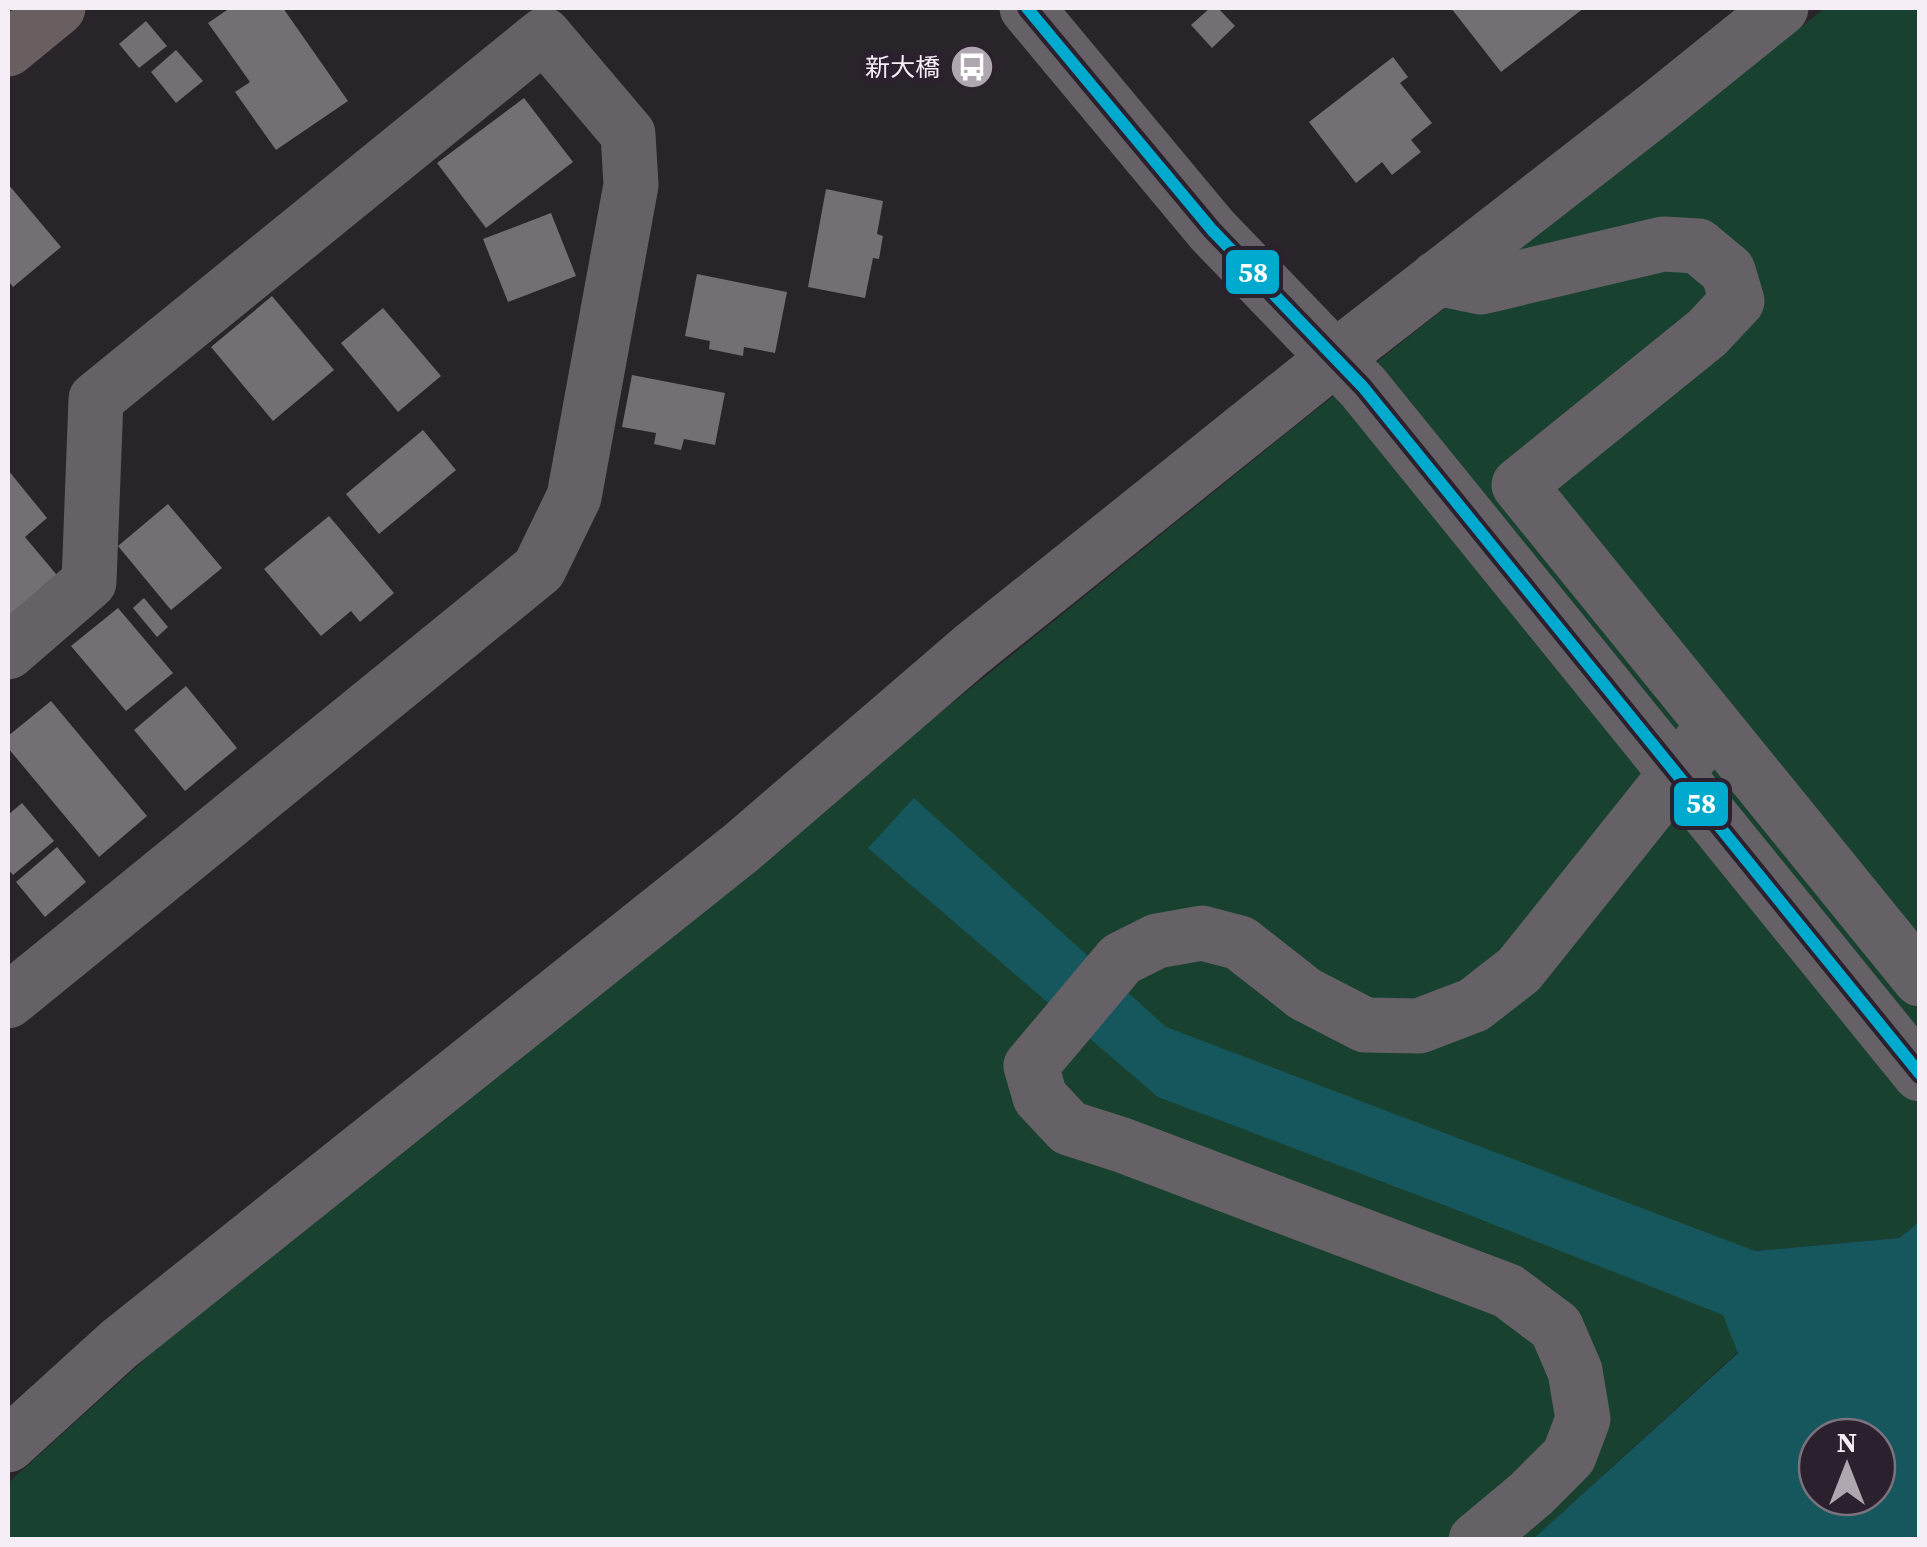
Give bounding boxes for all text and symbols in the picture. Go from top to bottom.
bus stop icon: 新大橋 [949,44,995,90]
place label: 新大橋 [865,50,940,84]
line badge: 58 [1224,248,1281,296]
text: 58 [1238,253,1268,291]
line badge: 58 [1672,780,1730,828]
text: 58 [1686,784,1716,822]
north arrow [1797,1417,1897,1517]
text: N [1837,1423,1857,1461]

